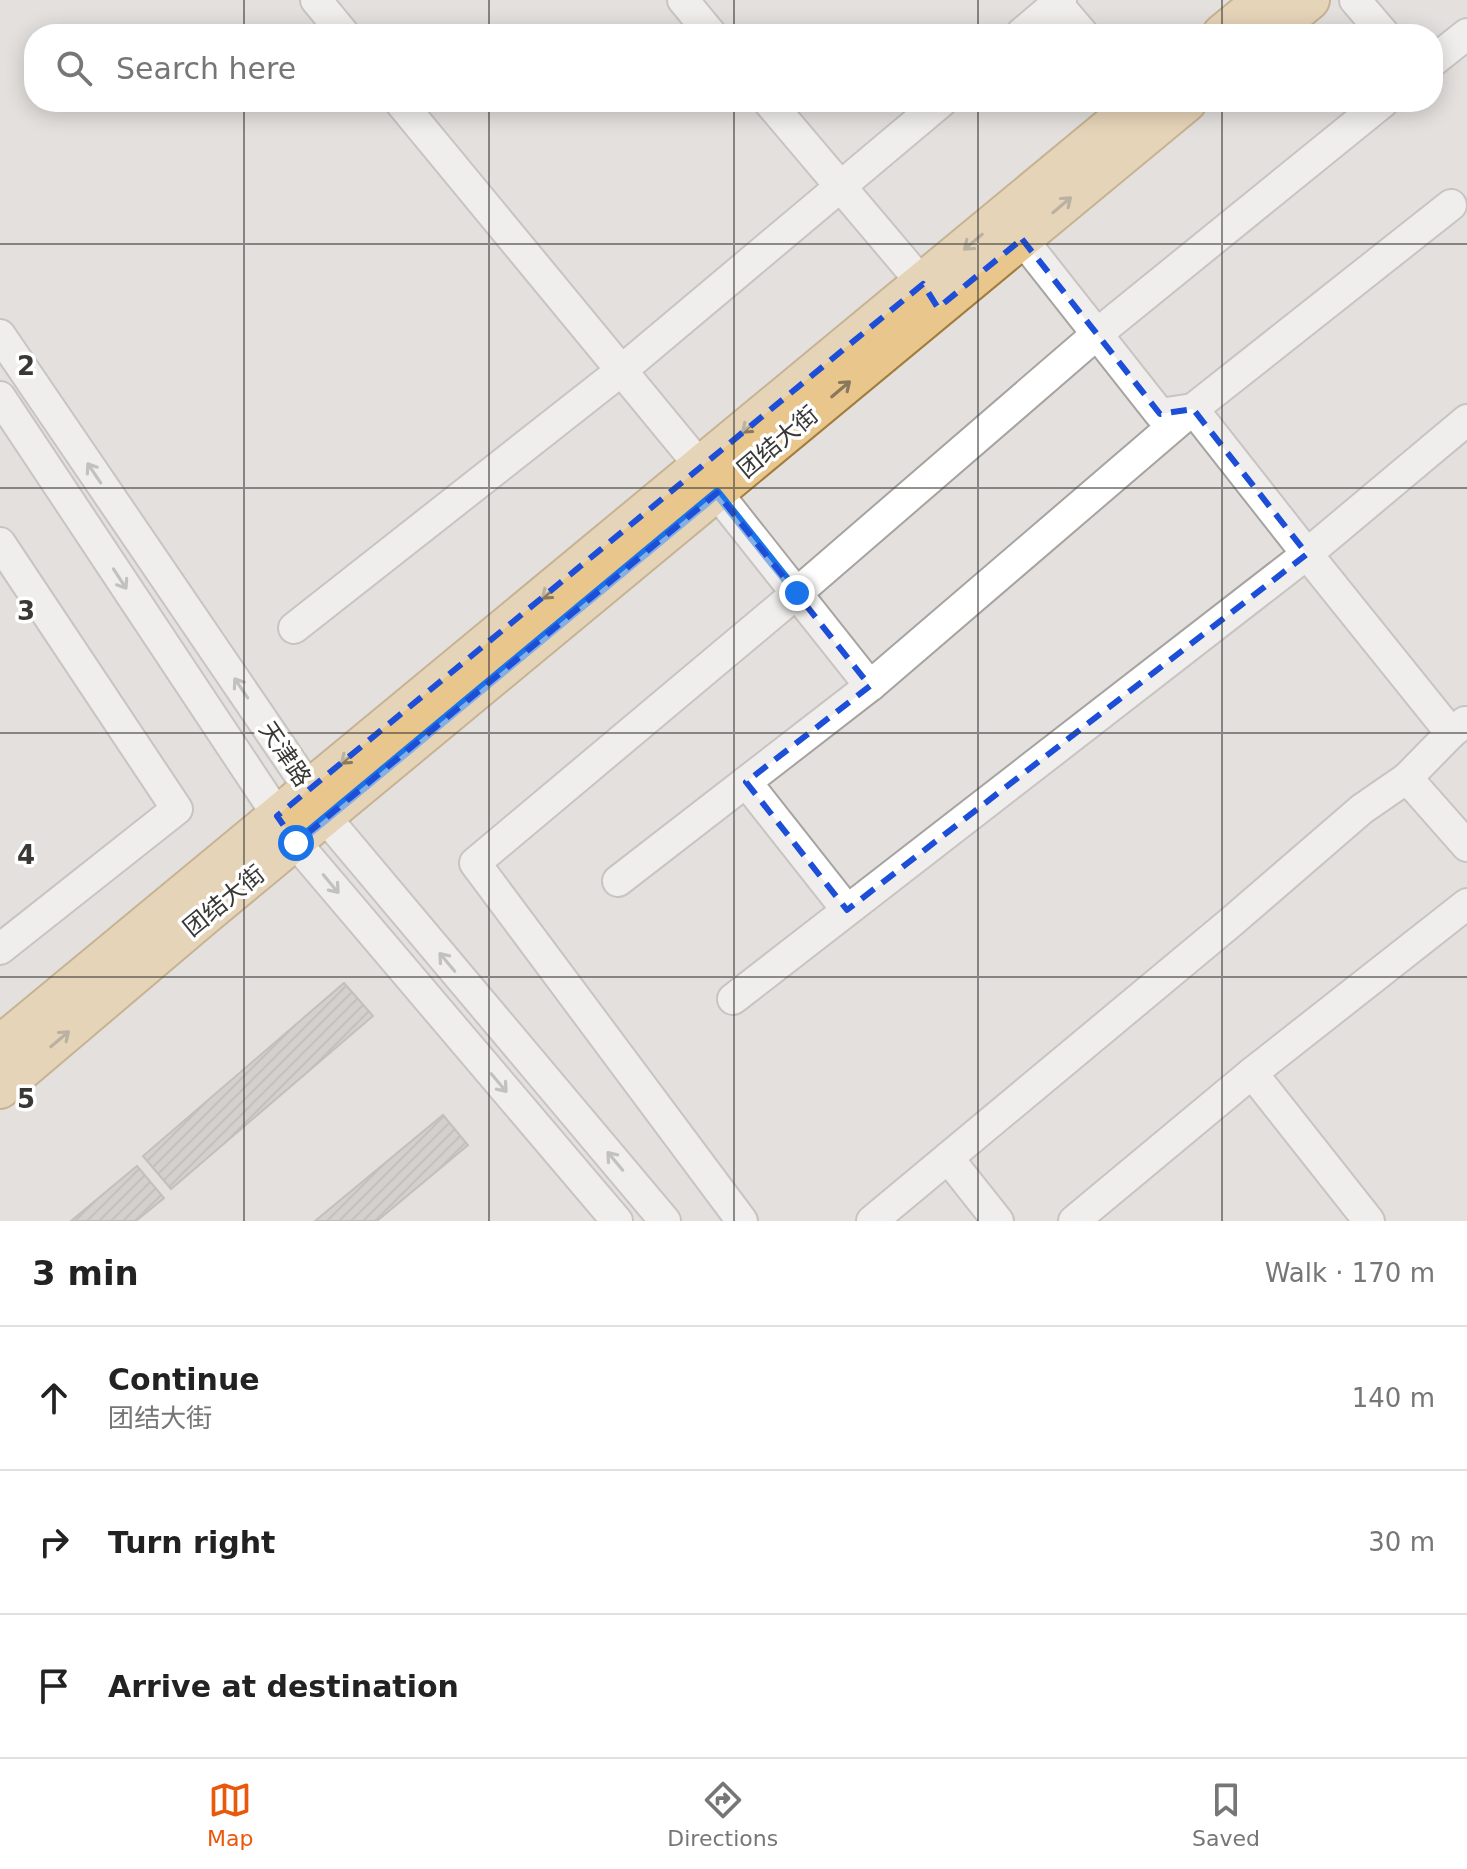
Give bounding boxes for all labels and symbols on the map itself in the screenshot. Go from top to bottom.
one-way arrow [1052,196,1072,214]
one-way arrow [963,233,984,251]
text: 2 [17,351,35,381]
one-way arrow [830,380,851,398]
street label: 团结大街 [732,400,824,484]
one-way arrow [742,416,762,434]
one-way arrow [86,463,102,485]
one-way arrow [112,567,128,589]
route end [779,575,815,611]
one-way arrow [541,582,562,600]
text: 3 [17,596,35,626]
one-way arrow [233,677,249,700]
street label: 天津路 [253,716,317,792]
one-way arrow [340,747,361,765]
route start [278,825,314,861]
text: 4 [17,840,35,870]
street label: 团结大街 [178,860,270,942]
one-way arrow [322,874,340,894]
one-way arrow [438,952,456,973]
one-way arrow [49,1030,69,1048]
one-way arrow [490,1072,508,1092]
text: 5 [17,1084,35,1114]
one-way arrow [606,1152,624,1172]

